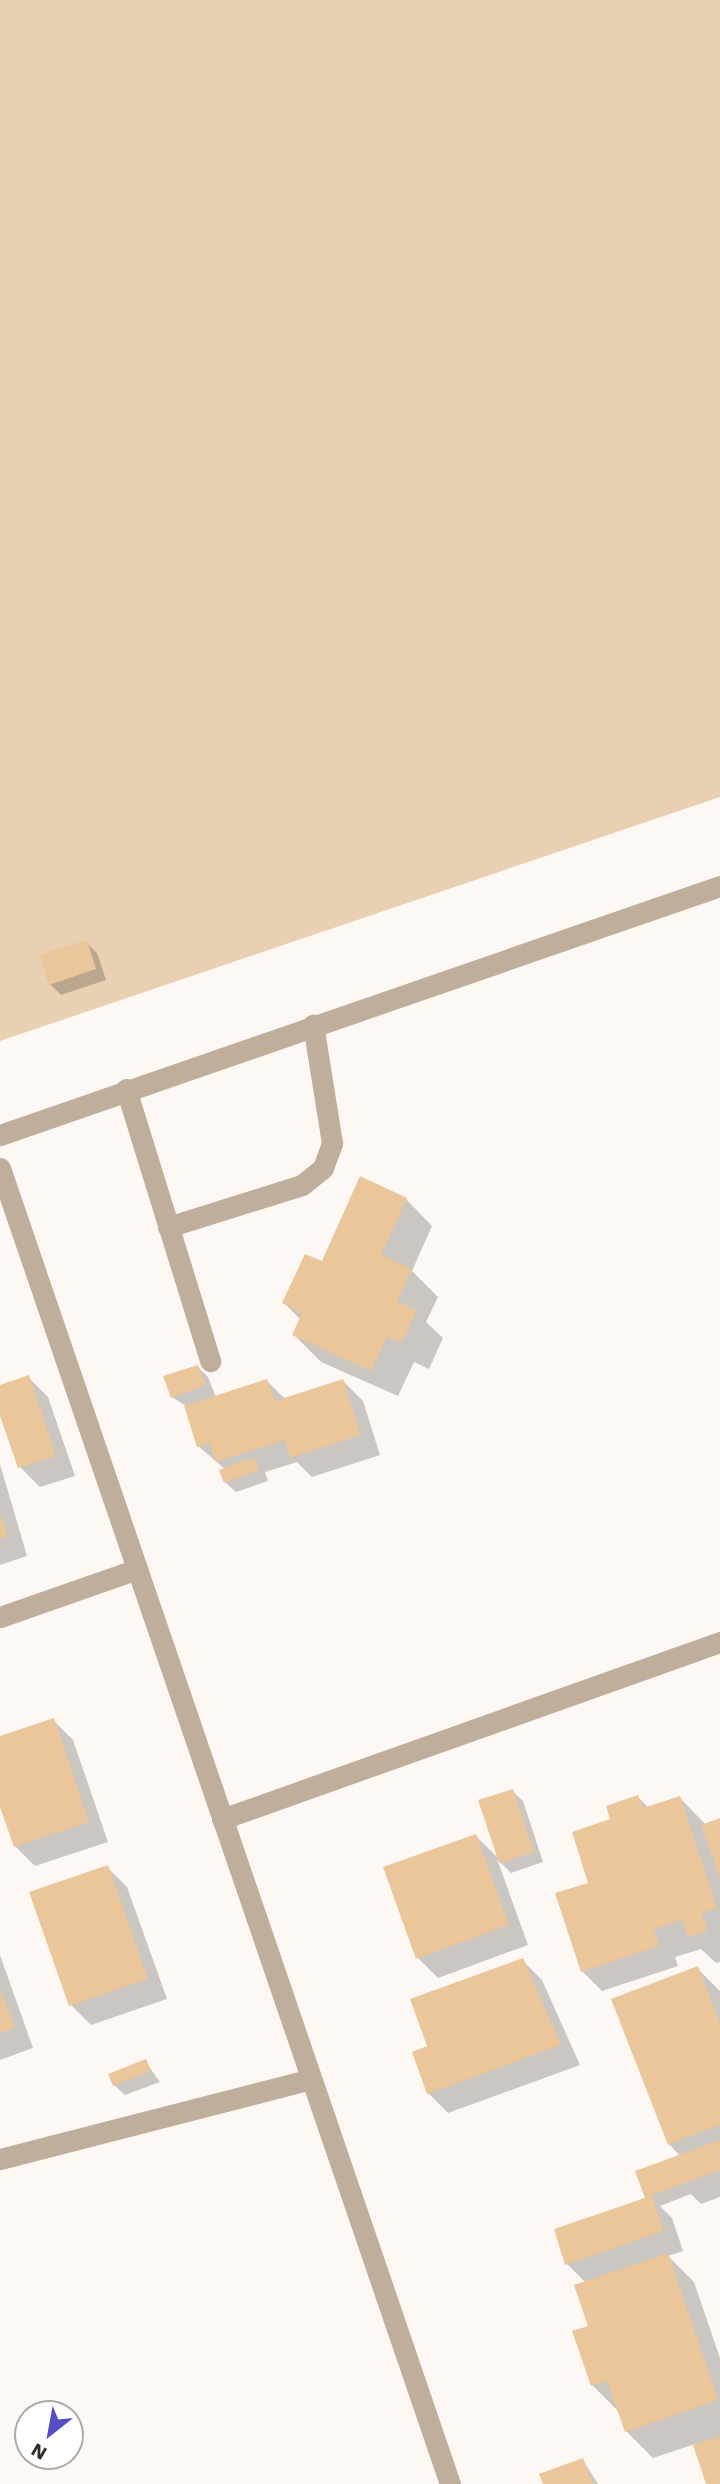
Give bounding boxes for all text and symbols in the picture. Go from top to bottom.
north arrow [14,2400,84,2470]
text: N [27,2438,51,2465]

